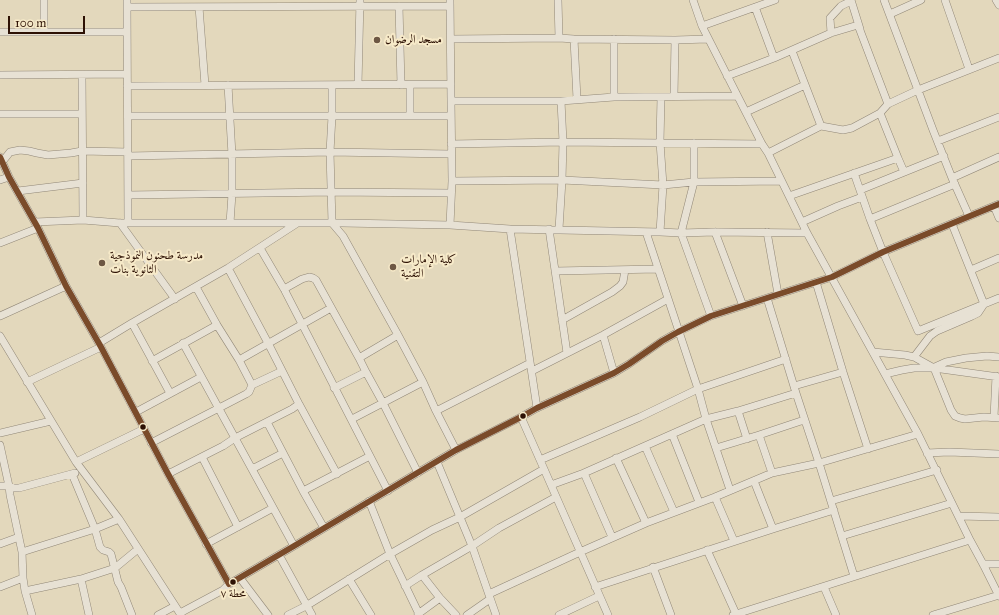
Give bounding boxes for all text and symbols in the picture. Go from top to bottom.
scale bar [10,8,87,34]
text: 100 m [15,16,46,30]
place label: مسجد الرضوان [385,33,442,47]
marker: مسجد الرضوان [372,35,382,45]
place label: مدرسة طحنون النموذجية الثانوية بنات [110,249,203,277]
place label: كلية الإمارات التقنية [401,253,457,281]
marker: مدرسة طحنون النموذجية الثانوية بنات [97,258,107,268]
marker: كلية الإمارات التقنية [388,262,398,272]
unlabelled marker [518,411,528,421]
unlabelled marker [138,422,148,432]
marker: محطة ٧ [228,577,238,587]
place label: محطة ٧ [220,587,246,601]

